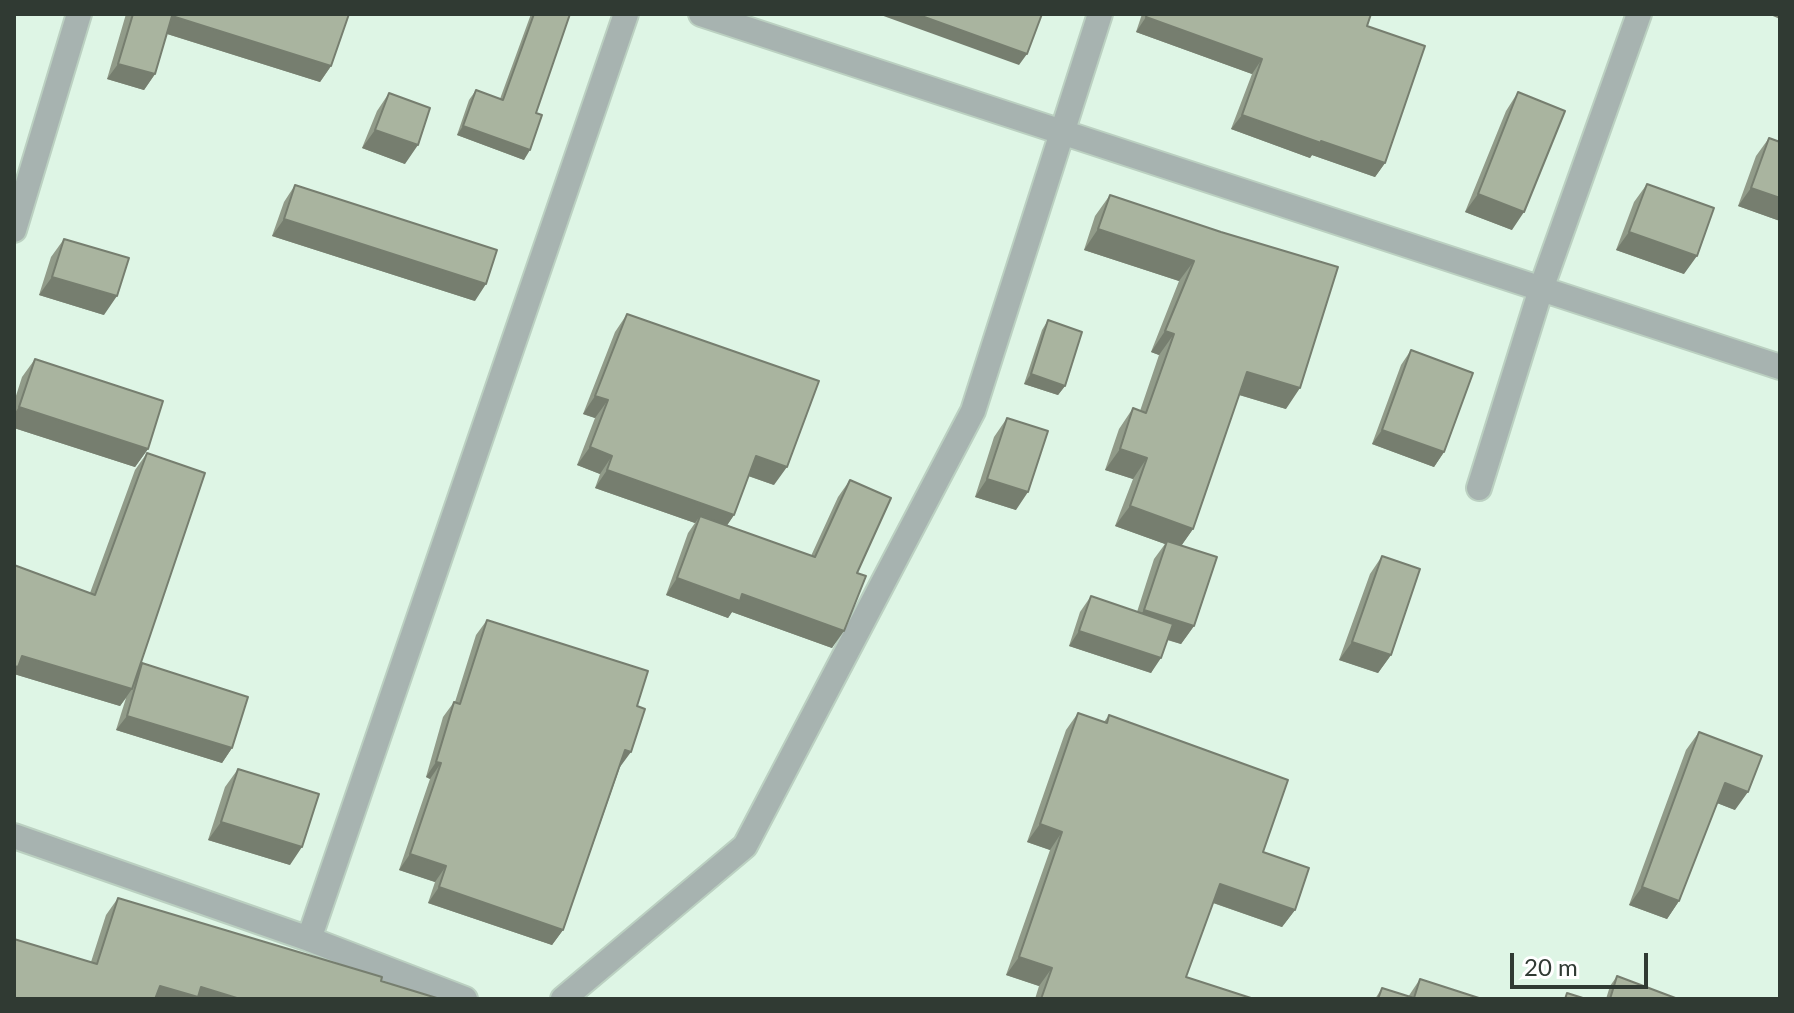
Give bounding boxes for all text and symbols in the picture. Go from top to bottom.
scale bar [1514,937,1652,987]
text: 20 m [1524,952,1578,981]

